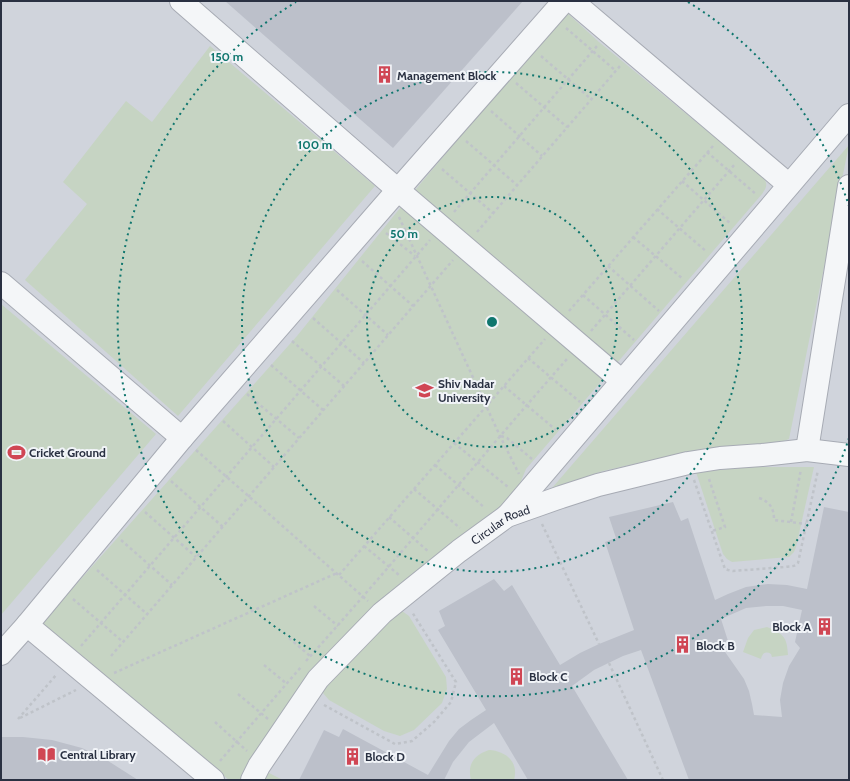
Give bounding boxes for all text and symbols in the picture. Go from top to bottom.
text: 150 m [211,49,243,64]
building icon: Management Block [374,65,394,85]
place label: Management Block [397,68,496,83]
text: 100 m [298,137,332,152]
text: 50 m [390,226,418,241]
centre of rings [485,315,499,329]
place label: Shiv Nadar University [438,376,494,405]
school or university icon: Shiv Nadar University [415,380,435,400]
sports icon: Cricket Ground [6,442,26,462]
place label: Cricket Ground [29,445,106,460]
street label: Circular Road [468,501,532,548]
building icon: Block A [814,616,834,636]
place label: Block A [772,619,811,634]
building icon: Block B [673,635,693,655]
place label: Block B [696,638,735,653]
building icon: Block C [506,666,526,686]
place label: Block C [529,669,568,684]
library icon: Central Library [37,744,57,764]
building icon: Block D [342,746,362,766]
place label: Central Library [60,747,136,762]
place label: Block D [365,749,405,764]

